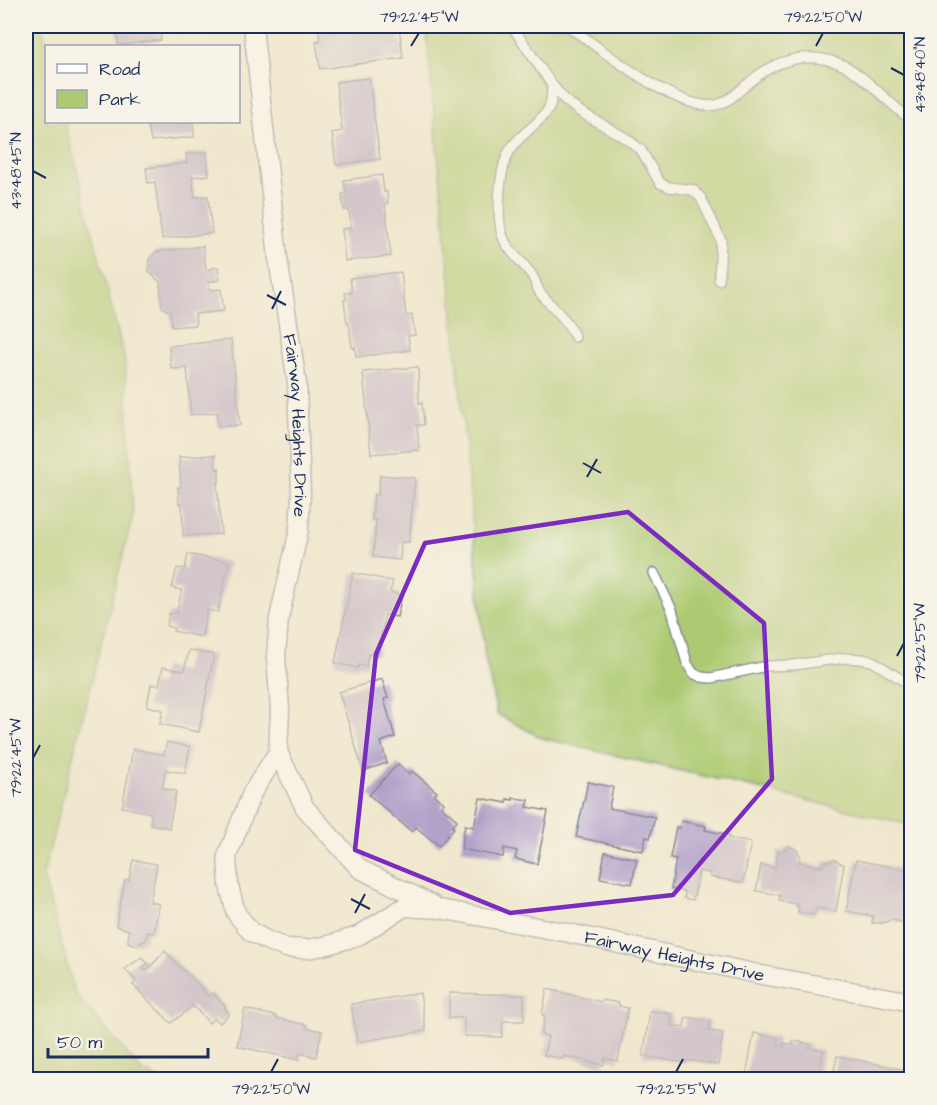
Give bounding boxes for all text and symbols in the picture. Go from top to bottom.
text: 79°22'45"W [379,7,459,28]
text: 79°22'50"W [784,7,862,28]
text: 43°48'40"N [910,37,931,113]
legend [45,45,240,123]
text: Road [99,57,140,82]
text: Park [99,87,141,112]
text: 43°48'45"N [6,132,27,210]
street label: Fairway Heights Drive [277,332,313,518]
text: 79°22'55"W [910,603,931,683]
text: 79°22'45"W [6,718,27,798]
street label: Fairway Heights Drive [582,925,767,988]
scale bar [48,1021,208,1059]
text: 50 m [57,1030,102,1055]
text: 79°22'50"W [232,1079,310,1100]
text: 79°22'55"W [636,1079,716,1100]

